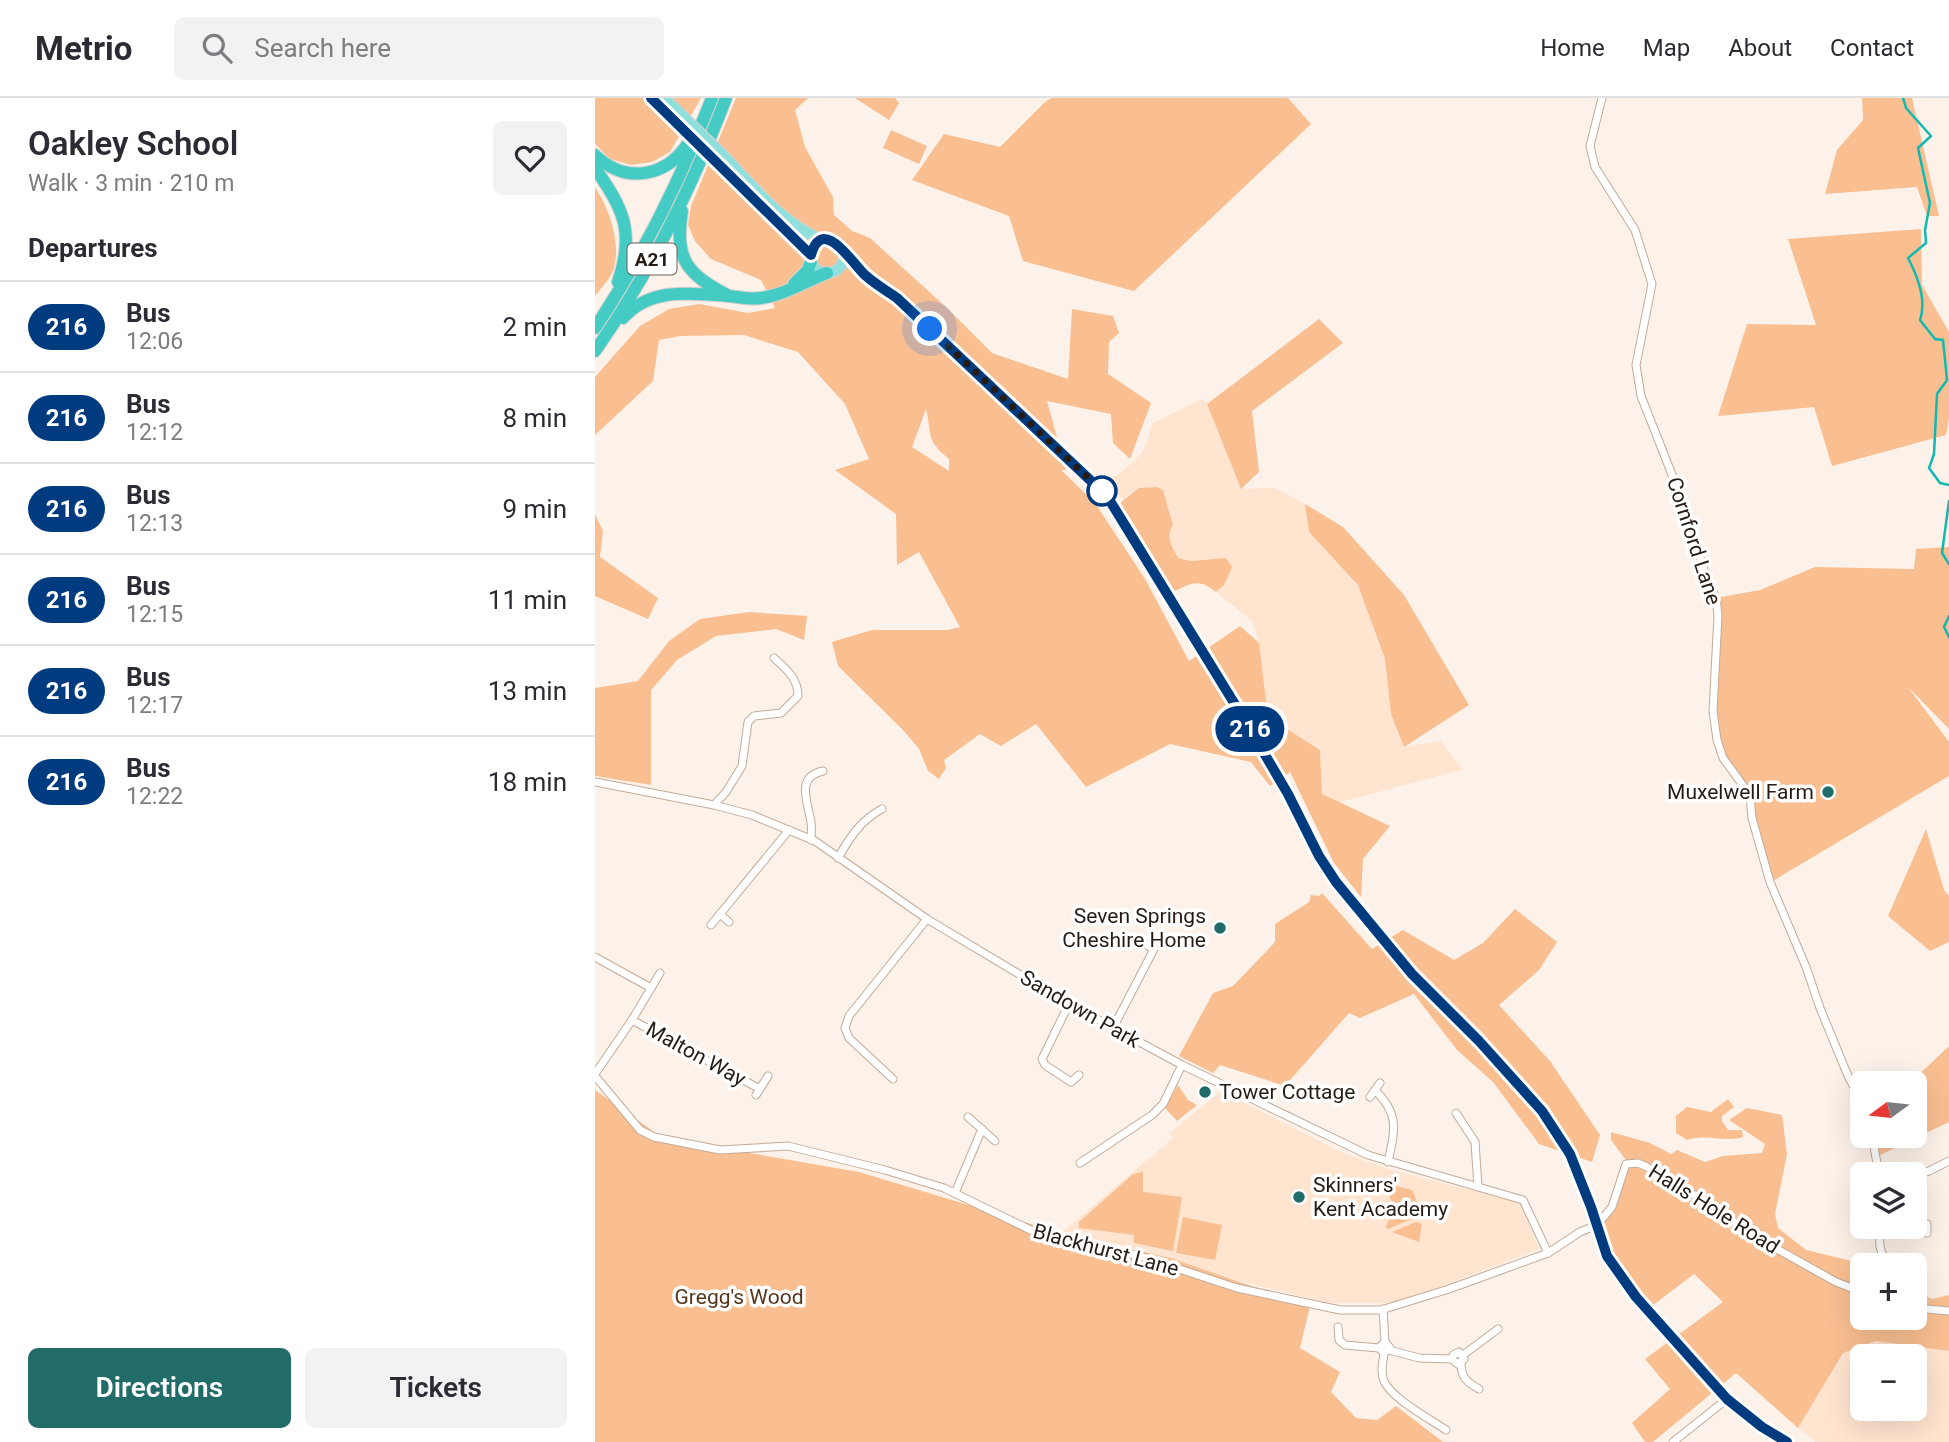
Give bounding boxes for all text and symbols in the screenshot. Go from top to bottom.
search box [174,17,664,80]
text: Metrio [35,29,132,68]
icon: search [198,29,236,67]
text: Search here [254,33,391,63]
text: Home [1540,34,1605,62]
text: Map [1643,34,1690,62]
text: About [1728,34,1792,62]
text: Contact [1830,34,1914,62]
button: heart [493,121,567,195]
text: Oakley School [28,124,238,163]
text: Walk · 3 min · 210 m [28,170,234,197]
text: Departures [28,233,158,263]
road number: A21 [627,244,677,274]
text: Bus [126,298,171,328]
your location [912,311,947,346]
text: 2 min [502,312,567,342]
text: 216 [46,313,87,341]
text: 12:06 [126,328,183,355]
text: Bus [126,389,171,419]
text: 8 min [502,403,567,433]
text: 216 [46,404,87,432]
text: 12:12 [126,419,183,446]
street label: Cornford Lane [1662,474,1726,608]
unlabelled marker [1087,476,1117,506]
text: Bus [126,480,171,510]
text: 9 min [502,494,567,524]
text: 216 [46,495,87,523]
text: 12:13 [126,510,183,537]
text: Bus [126,571,171,601]
text: 11 min [488,585,567,615]
text: 216 [46,586,87,614]
text: 12:15 [126,601,183,628]
text: Bus [126,662,171,692]
text: 13 min [488,676,567,706]
text: 216 [46,677,87,705]
text: 12:17 [126,692,183,719]
line badge: 216 [1210,706,1290,752]
text: 216 [1229,715,1271,743]
text: Bus [126,753,171,783]
text: 18 min [488,767,567,797]
text: 216 [46,768,87,796]
place label: Muxelwell Farm [1667,780,1814,804]
text: 12:22 [126,783,183,810]
marker: Muxelwell Farm [1820,784,1836,800]
place label: Seven Springs Cheshire Home [1062,904,1206,952]
marker: Seven Springs Cheshire Home [1212,920,1228,936]
street label: Sandown Park [1016,965,1144,1053]
street label: Malton Way [642,1017,750,1091]
north arrow [1850,1071,1927,1148]
map controls [1850,1071,1927,1421]
place label: Tower Cottage [1219,1080,1355,1104]
marker: Tower Cottage [1197,1084,1213,1100]
street label: Halls Hole Road [1644,1159,1784,1259]
button: layers [1850,1162,1927,1239]
place label: Skinners' Kent Academy [1313,1173,1448,1221]
marker: Skinners' Kent Academy [1291,1189,1307,1205]
street label: Blackhurst Lane [1030,1219,1182,1281]
button: + [1850,1253,1927,1330]
park label: Gregg's Wood [675,1285,803,1309]
button: − [1850,1344,1927,1421]
button: Directions [28,1348,291,1428]
button: Tickets [305,1348,567,1428]

